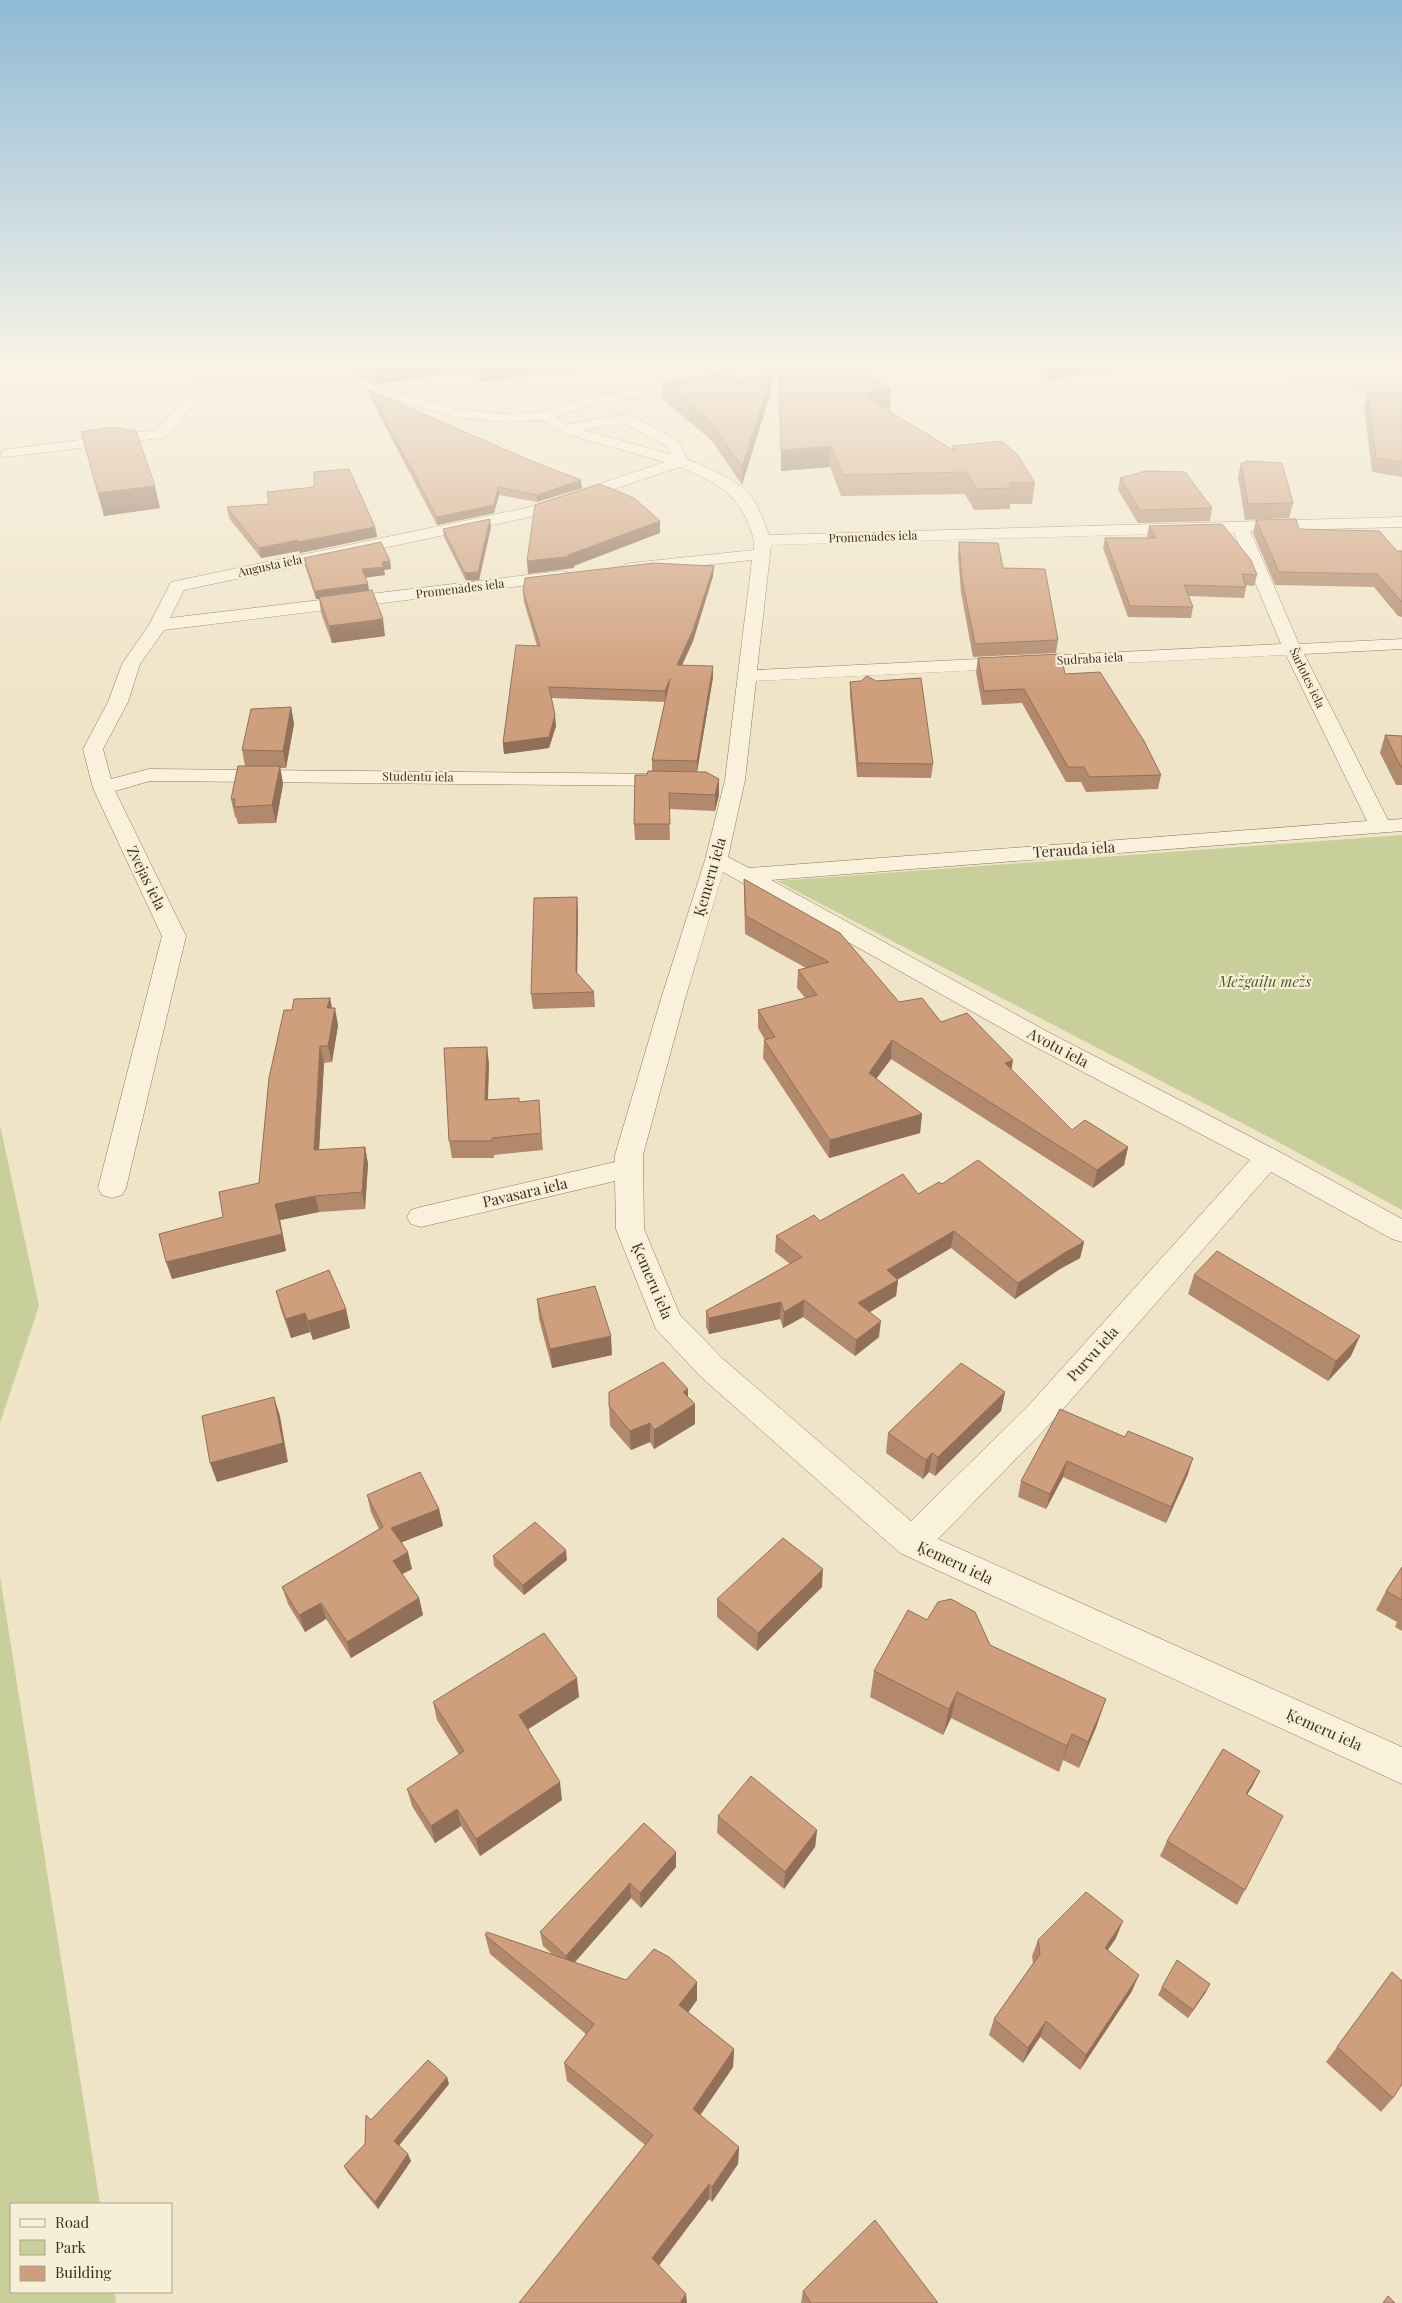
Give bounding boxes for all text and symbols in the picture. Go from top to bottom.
street label: Promenādes iela [828,526,918,546]
street label: Augusta iela [235,550,303,580]
street label: Promenādes iela [415,575,505,601]
street label: Šarlotes iela [1286,645,1329,710]
street label: Sudraba iela [1056,648,1124,668]
street label: Studentu iela [382,767,454,785]
street label: Ķemeru iela [688,834,730,919]
street label: Tērauda iela [1032,836,1116,862]
street label: Zvejas iela [123,842,171,913]
park label: Mežgaiļu mežs [1218,971,1312,991]
street label: Avotu iela [1024,1022,1093,1072]
street label: Pavasara iela [480,1172,570,1211]
street label: Ķemeru iela [628,1239,678,1322]
street label: Purvu iela [1062,1321,1123,1385]
street label: Ķemeru iela [914,1536,997,1589]
street label: Ķemeru iela [1283,1703,1366,1755]
legend [10,2203,172,2293]
text: Road [55,2212,89,2232]
text: Park [55,2237,87,2257]
text: Building [55,2262,112,2282]

